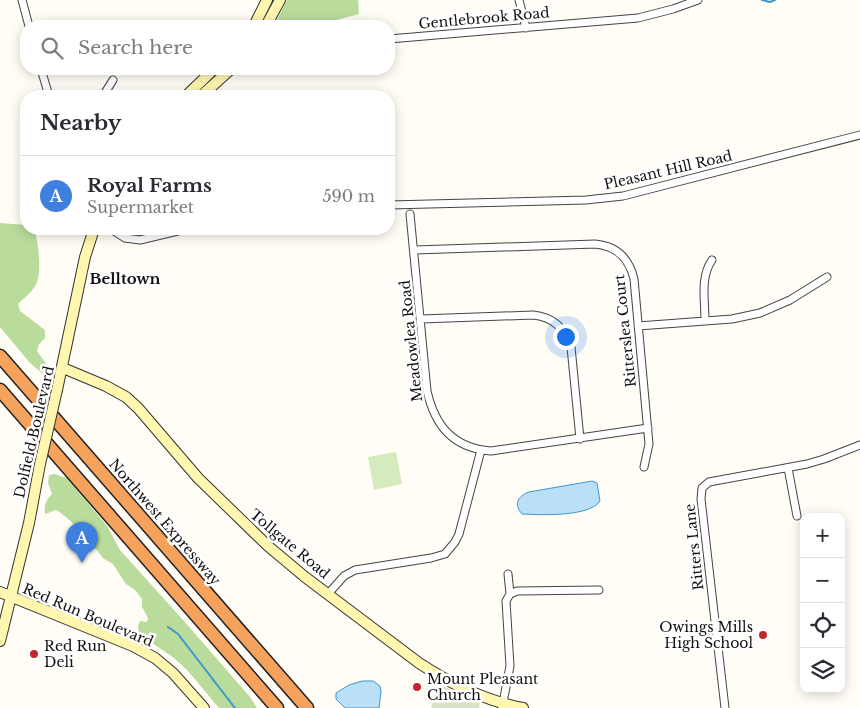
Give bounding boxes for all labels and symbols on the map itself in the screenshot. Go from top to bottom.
street label: Gentlebrook Road [418,3,551,33]
street label: Pleasant Hill Road [602,146,734,194]
district label: Belltown [90,269,161,288]
street label: Ritterslea Court [610,273,640,388]
street label: Meadowlea Road [396,279,426,403]
your location [553,324,579,350]
street label: Dolfield Boulevard [10,364,58,500]
street label: Northwest Expressway [105,455,225,589]
street label: Ritters Lane [680,503,708,591]
street label: Tollgate Road [246,505,334,583]
pin: A [66,522,98,563]
street label: Red Run Boulevard [20,579,157,651]
place label: Owings Mills High School [659,618,753,652]
marker: Owings Mills High School [757,629,769,641]
place label: Red Run Deli [44,637,107,671]
marker: Red Run Deli [28,648,40,660]
place label: Mount Pleasant Church [427,670,539,704]
marker: Mount Pleasant Church [411,681,423,693]

